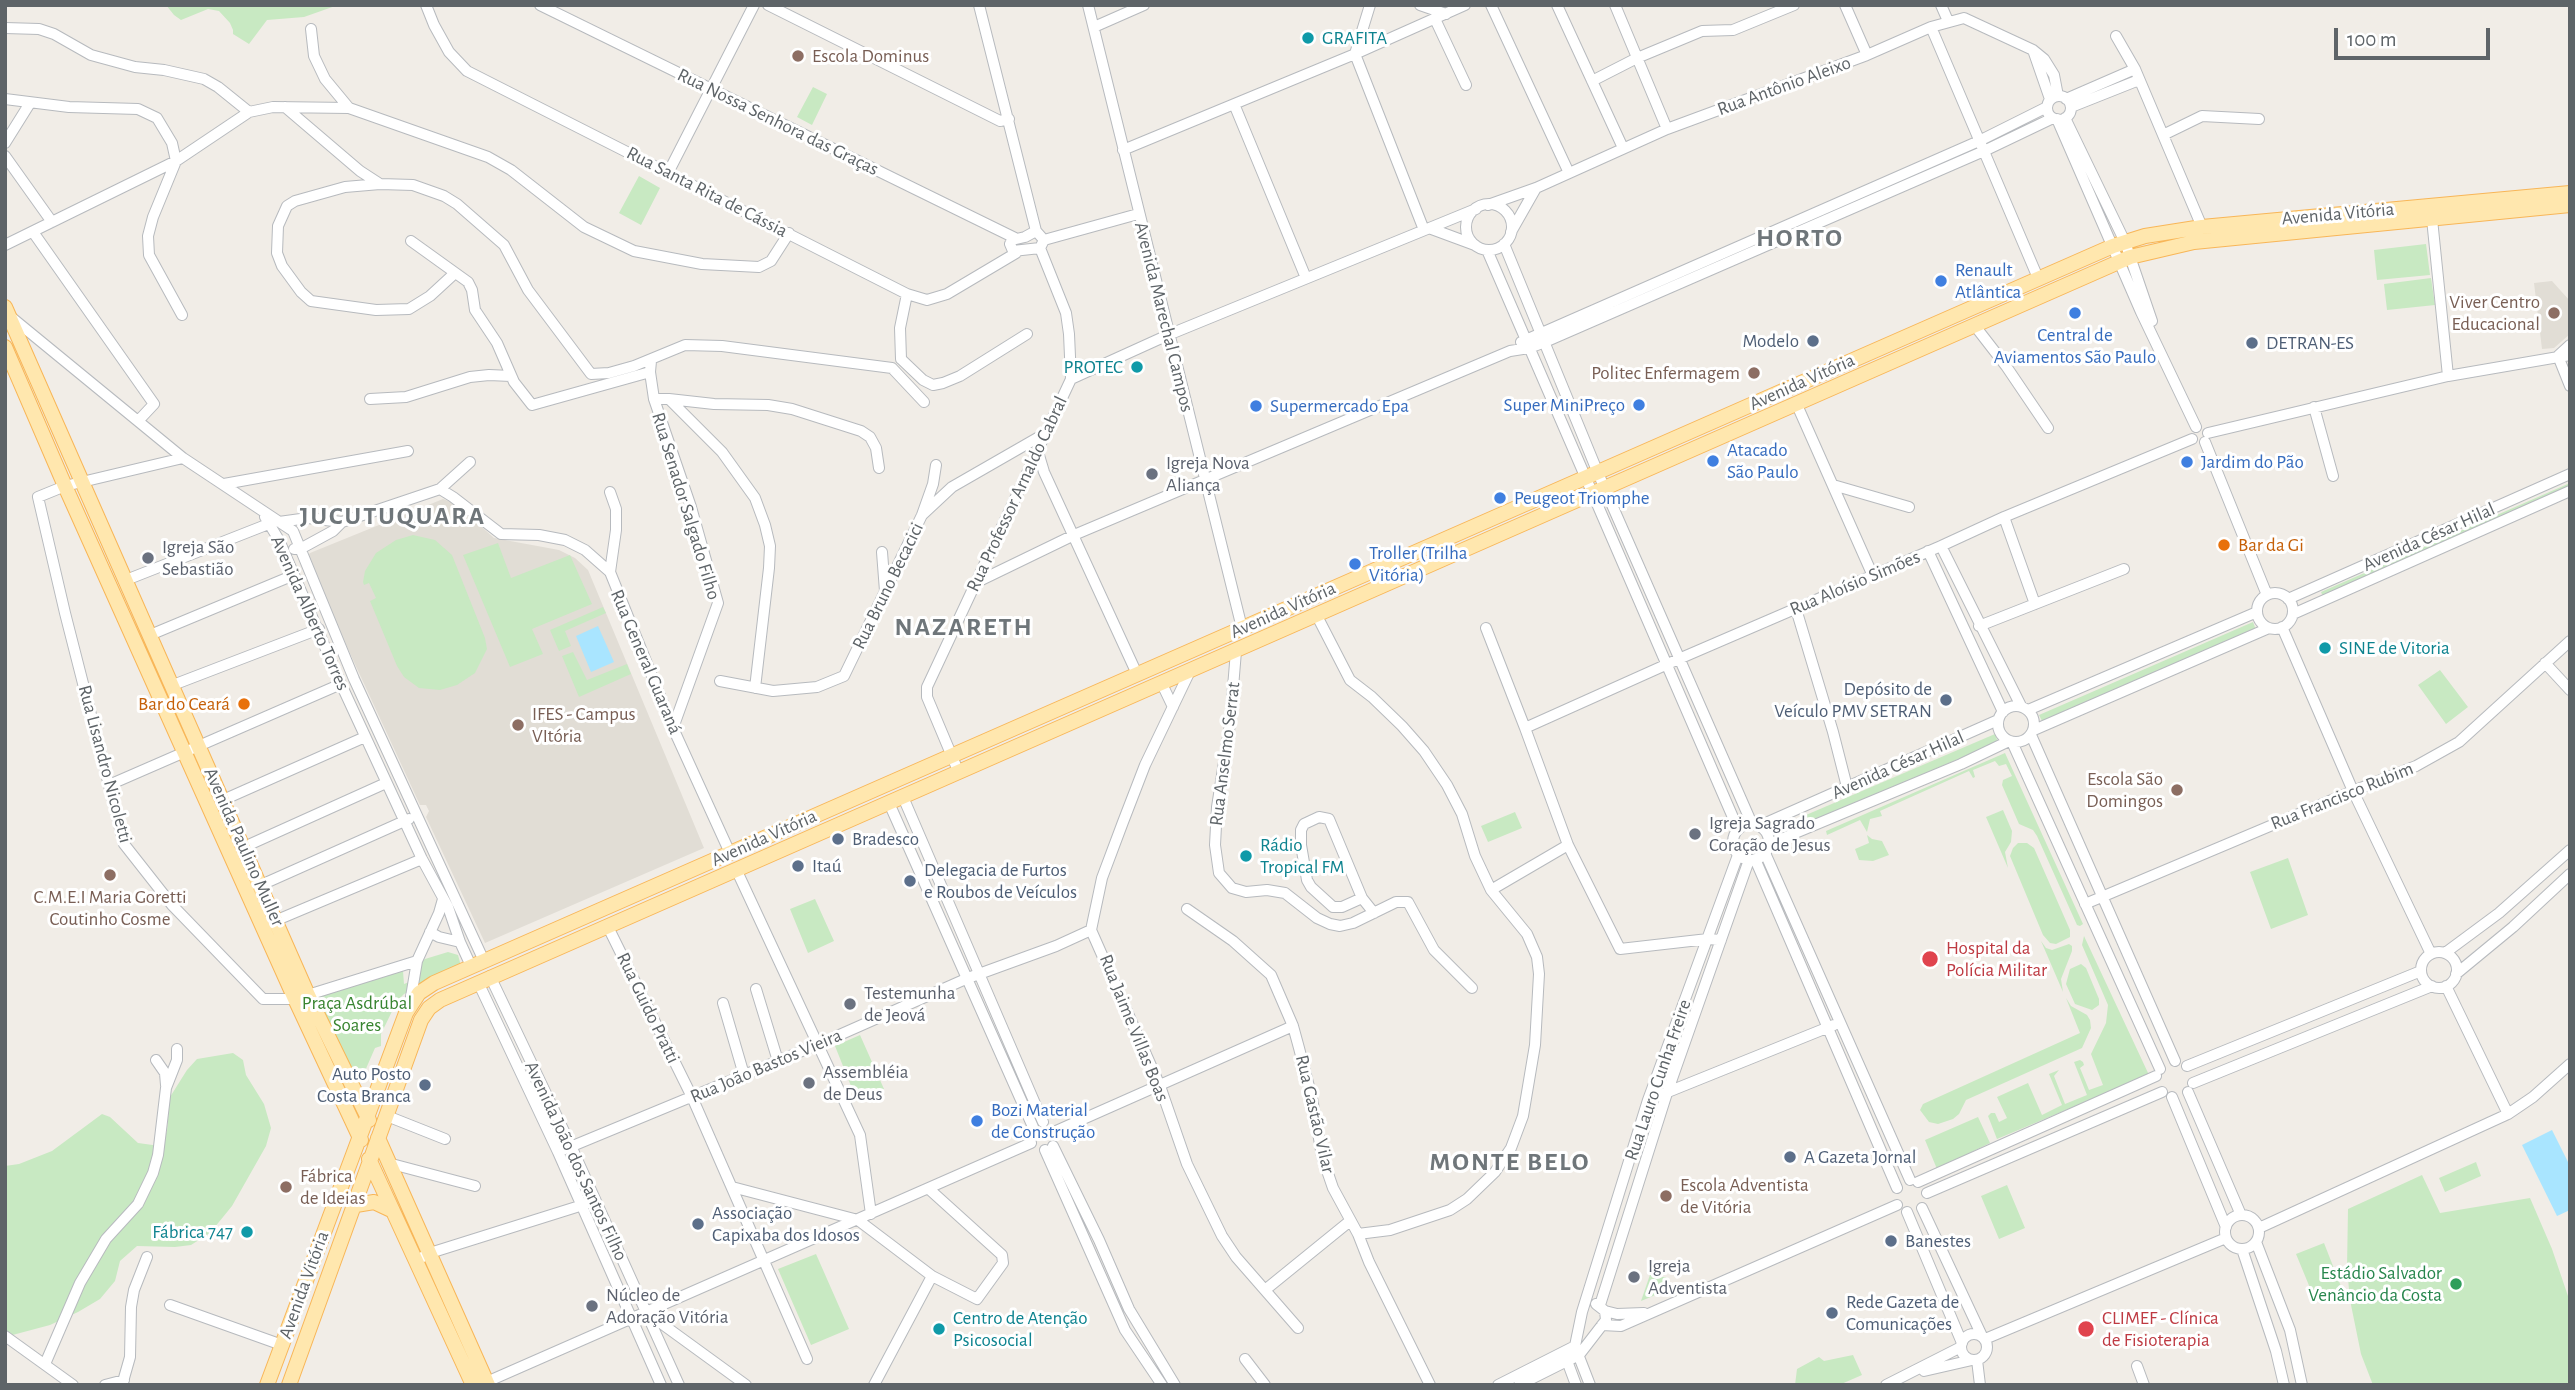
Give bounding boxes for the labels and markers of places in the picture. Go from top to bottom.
place label: GRAFITA [1322,27,1387,49]
marker: GRAFITA [1300,30,1316,46]
place label: Escola Dominus [812,45,929,67]
marker: Escola Dominus [790,48,806,64]
place label: Renault Atlântica [1955,259,2021,303]
marker: Renault Atlântica [1933,273,1949,289]
place label: Viver Centro Educacional [2449,291,2540,335]
marker: Central de Aviamentos São Paulo [2067,305,2083,321]
marker: Viver Centro Educacional [2546,305,2562,321]
place label: Central de Aviamentos São Paulo [1994,324,2156,368]
place label: Modelo [1742,330,1799,352]
place label: DETRAN-ES [2266,332,2354,354]
marker: Modelo [1805,333,1821,349]
marker: DETRAN-ES [2244,335,2260,351]
place label: PROTEC [1063,356,1123,378]
marker: PROTEC [1129,359,1145,375]
place label: Politec Enfermagem [1591,362,1740,384]
marker: Politec Enfermagem [1746,365,1762,381]
place label: Super MiniPreço [1504,394,1625,416]
place label: Supermercado Epa [1270,395,1409,417]
marker: Super MiniPreço [1631,397,1647,413]
marker: Supermercado Epa [1248,398,1264,414]
place label: Atacado São Paulo [1727,439,1799,483]
place label: Jardim do Pão [2201,451,2304,473]
place label: Igreja Nova Aliança [1166,452,1250,496]
marker: Atacado São Paulo [1705,453,1721,469]
marker: Jardim do Pão [2179,454,2195,470]
marker: Igreja Nova Aliança [1144,466,1160,482]
place label: Peugeot Triomphe [1514,487,1650,509]
marker: Peugeot Triomphe [1492,490,1508,506]
place label: Bar da Gi [2238,534,2304,556]
place label: Igreja São Sebastião [162,536,234,580]
marker: Bar da Gi [2216,537,2232,553]
place label: Troller (Trilha Vitória) [1369,542,1468,586]
marker: Igreja São Sebastião [140,550,156,566]
marker: Troller (Trilha Vitória) [1347,556,1363,572]
place label: SINE de Vitoria [2339,637,2450,659]
marker: SINE de Vitoria [2317,640,2333,656]
place label: Depósito de Veículo PMV SETRAN [1774,678,1932,722]
marker: Depósito de Veículo PMV SETRAN [1938,692,1954,708]
place label: Bar do Ceará [138,693,230,715]
marker: Bar do Ceará [236,696,252,712]
place label: IFES - Campus VItória [532,703,636,747]
marker: IFES - Campus VItória [510,717,526,733]
place label: Escola São Domingos [2086,768,2163,812]
marker: Escola São Domingos [2169,782,2185,798]
place label: Igreja Sagrado Coração de Jesus [1709,812,1830,856]
marker: Igreja Sagrado Coração de Jesus [1687,826,1703,842]
place label: Bradesco [852,828,919,850]
marker: Bradesco [830,831,846,847]
place label: Rádio Tropical FM [1260,834,1345,878]
marker: Rádio Tropical FM [1238,848,1254,864]
place label: Itaú [812,855,841,877]
marker: Itaú [790,858,806,874]
place label: Delegacia de Furtos e Roubos de Veículos [924,859,1077,903]
marker: C.M.E.I Maria Goretti Coutinho Cosme [102,867,118,883]
marker: Delegacia de Furtos e Roubos de Veículos [902,873,918,889]
place label: C.M.E.I Maria Goretti Coutinho Cosme [33,886,187,930]
place label: Hospital da Polícia Militar [1946,937,2047,981]
marker: Hospital da Polícia Militar [1920,949,1940,969]
place label: Testemunha de Jeová [864,982,956,1026]
marker: Testemunha de Jeová [842,996,858,1012]
place label: Assembléia de Deus [823,1061,909,1105]
place label: Auto Posto Costa Branca [317,1063,411,1107]
marker: Assembléia de Deus [801,1075,817,1091]
marker: Auto Posto Costa Branca [417,1077,433,1093]
place label: Bozi Material de Construção [991,1099,1095,1143]
marker: Bozi Material de Construção [969,1113,985,1129]
place label: A Gazeta Jornal [1804,1146,1916,1168]
marker: A Gazeta Jornal [1782,1149,1798,1165]
place label: Fábrica de Ideias [300,1165,365,1209]
place label: Escola Adventista de Vitória [1680,1174,1809,1218]
marker: Fábrica de Ideias [278,1179,294,1195]
marker: Escola Adventista de Vitória [1658,1188,1674,1204]
place label: Associação Capixaba dos Idosos [712,1202,860,1246]
marker: Associação Capixaba dos Idosos [690,1216,706,1232]
place label: Fábrica 747 [152,1221,233,1243]
marker: Fábrica 747 [239,1224,255,1240]
place label: Banestes [1905,1230,1971,1252]
marker: Banestes [1883,1233,1899,1249]
place label: Igreja Adventista [1648,1255,1727,1299]
place label: Estádio Salvador Venâncio da Costa [2308,1262,2442,1306]
marker: Igreja Adventista [1626,1269,1642,1285]
marker: Estádio Salvador Venâncio da Costa [2448,1276,2464,1292]
place label: Núcleo de Adoração Vitória [606,1284,728,1328]
place label: Rede Gazeta de Comunicações [1846,1291,1959,1335]
marker: Núcleo de Adoração Vitória [584,1298,600,1314]
marker: Rede Gazeta de Comunicações [1824,1305,1840,1321]
place label: Centro de Atenção Psicosocial [953,1307,1088,1351]
place label: CLIMEF - Clínica de Fisioterapia [2102,1307,2219,1351]
marker: CLIMEF - Clínica de Fisioterapia [2076,1319,2096,1339]
marker: Centro de Atenção Psicosocial [931,1321,947,1337]

